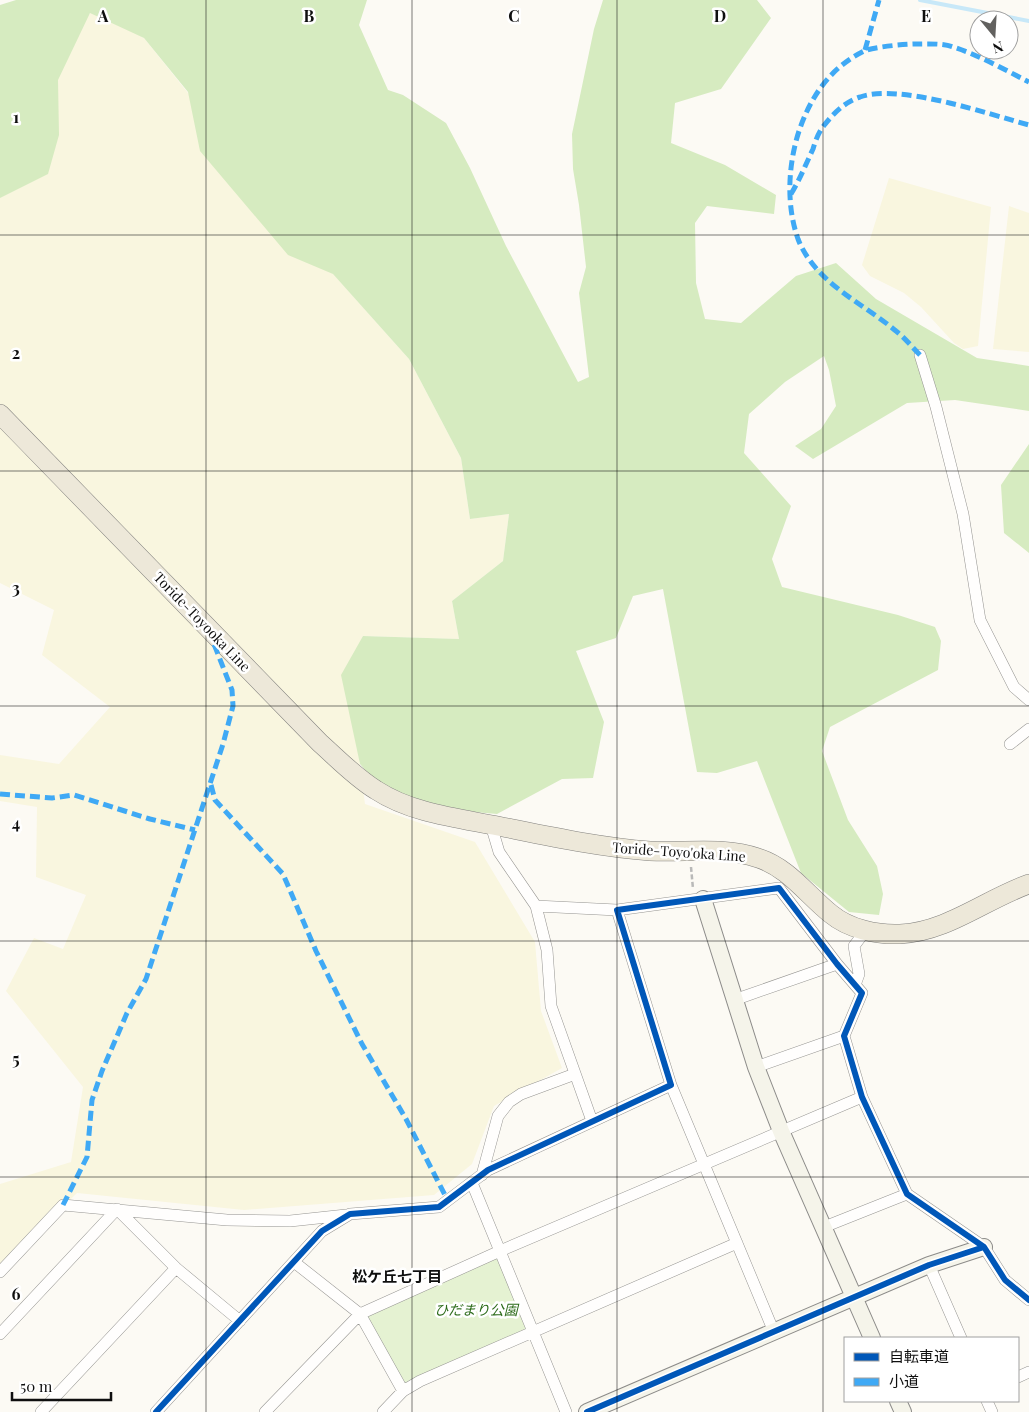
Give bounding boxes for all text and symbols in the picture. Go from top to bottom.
text: A [97,5,109,26]
text: B [304,5,315,26]
text: C [508,5,520,26]
text: D [714,5,726,26]
text: E [921,5,931,26]
north arrow [969,10,1019,60]
text: N [990,37,1006,58]
text: 1 [13,106,19,127]
text: 2 [12,342,20,363]
street label: Toride-Toyooka Line [150,568,255,676]
text: 3 [12,577,20,598]
text: 4 [12,812,20,833]
street label: Toride-Toyo'oka Line [612,837,746,866]
text: 5 [12,1048,20,1069]
district label: 松ケ丘七丁目 [352,1266,442,1286]
text: 6 [12,1283,21,1304]
park label: ひだまり公園 [434,1300,520,1319]
legend [844,1337,1019,1402]
text: 自転車道 [889,1346,949,1366]
scale bar [12,1370,111,1402]
text: 小道 [889,1371,919,1391]
text: 50 m [20,1376,53,1396]

